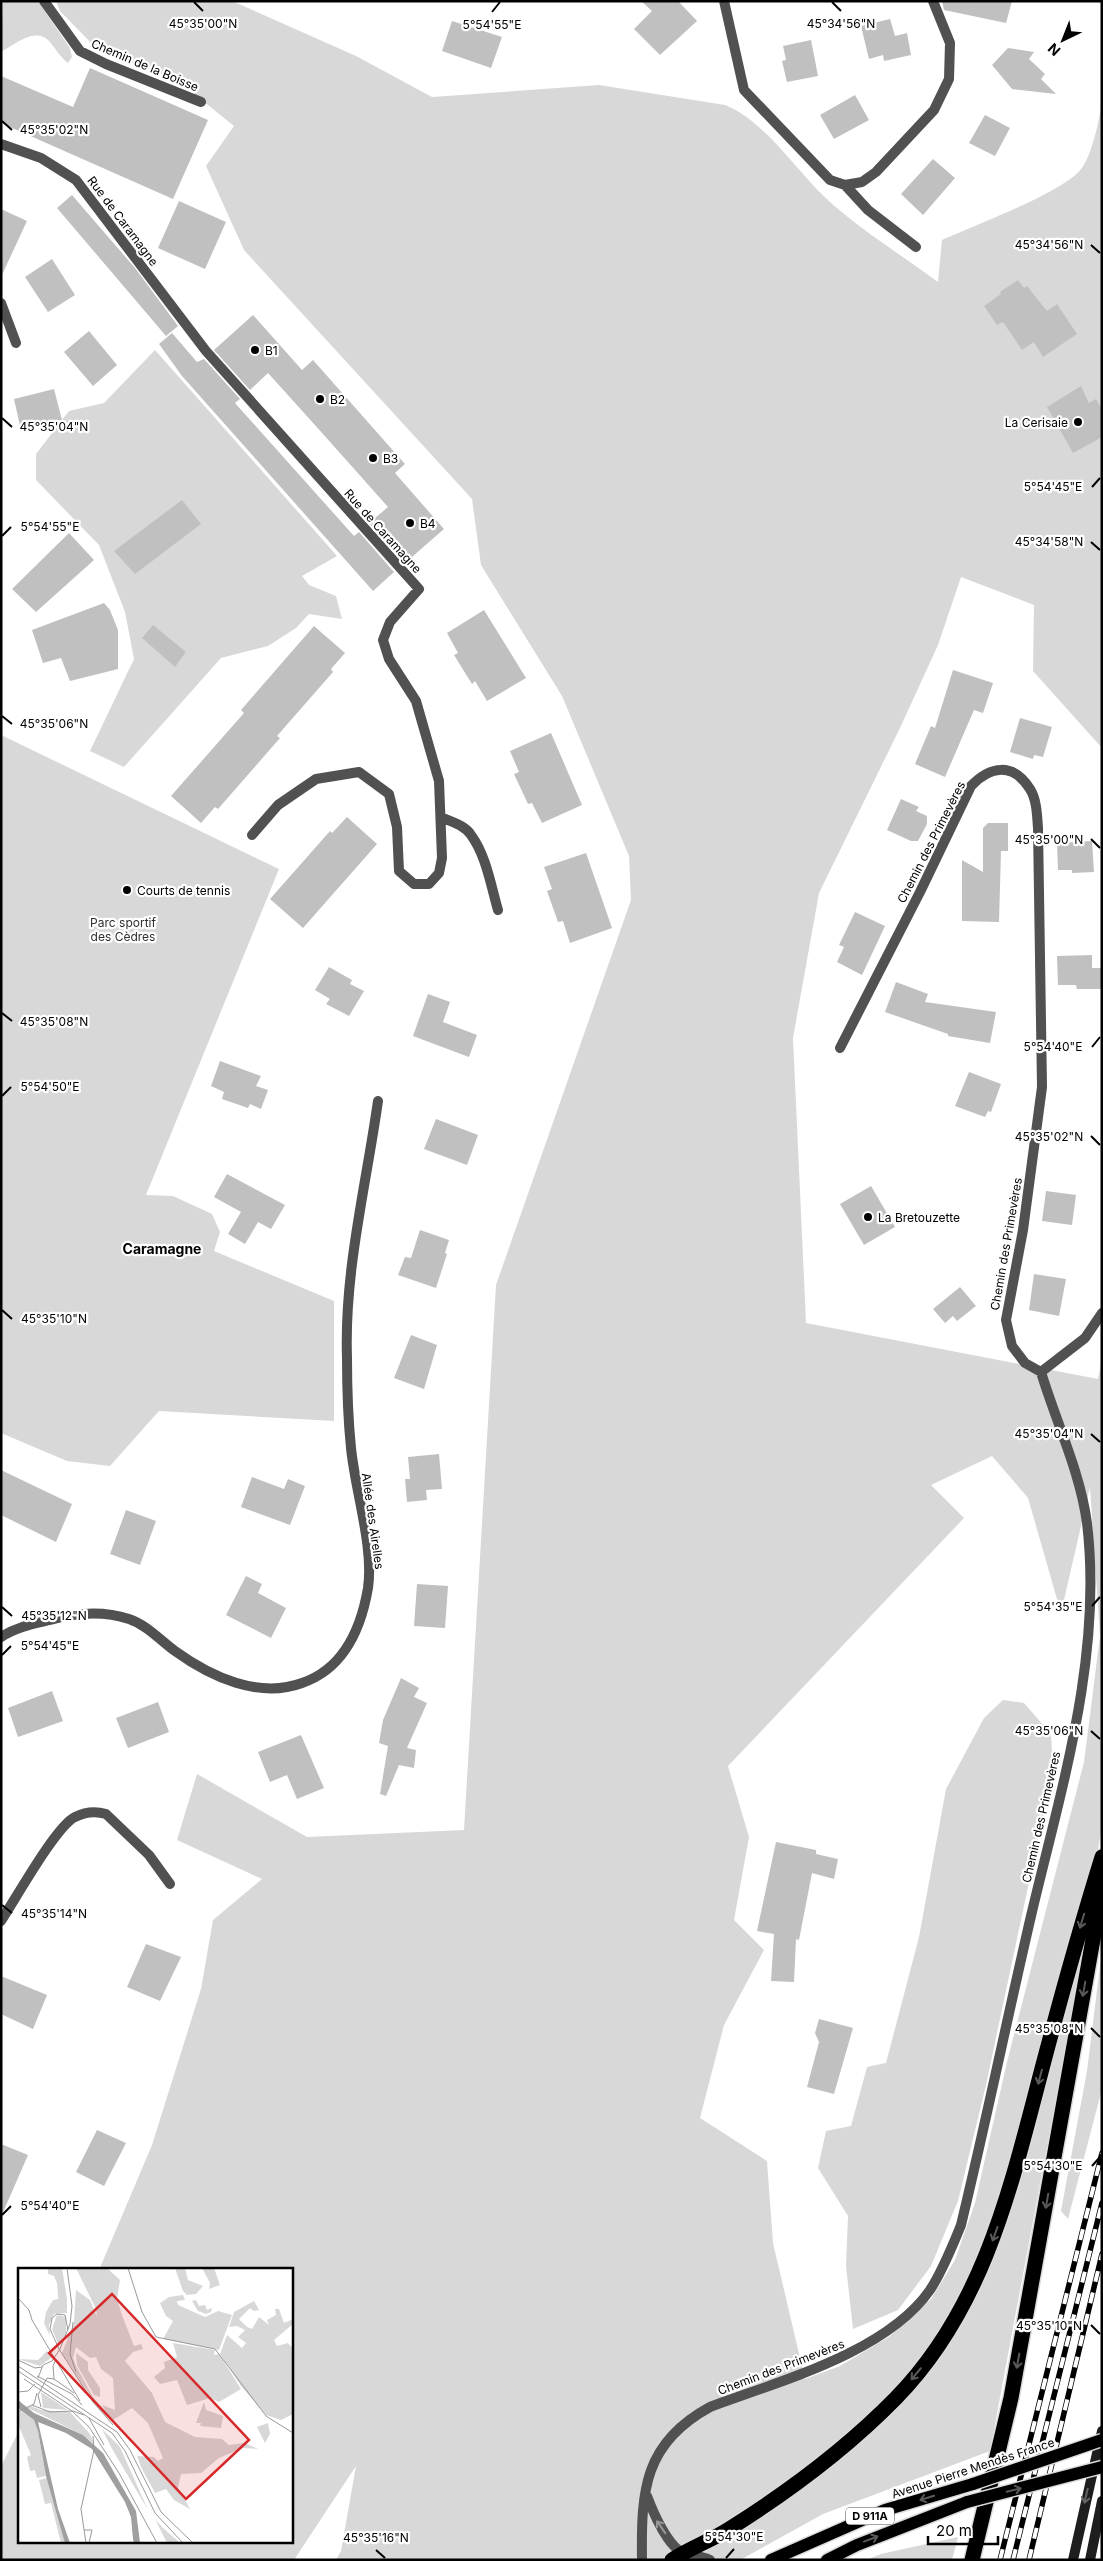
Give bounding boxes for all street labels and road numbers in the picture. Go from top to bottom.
street label: Chemin de la Boisse [89,36,201,94]
street label: Rue de Caramagne [84,173,162,269]
street label: Rue de Caramagne [341,486,425,576]
street label: Chemin des Primevères [894,779,968,905]
street label: Chemin des Primevères [987,1176,1025,1312]
street label: Allée des Airelles [359,1472,387,1570]
street label: Chemin des Primevères [1019,1750,1063,1884]
street label: Chemin des Primevères [716,2336,846,2398]
street label: Avenue Pierre Mendès France [890,2435,1056,2501]
road number: D 911A [846,2508,894,2524]

